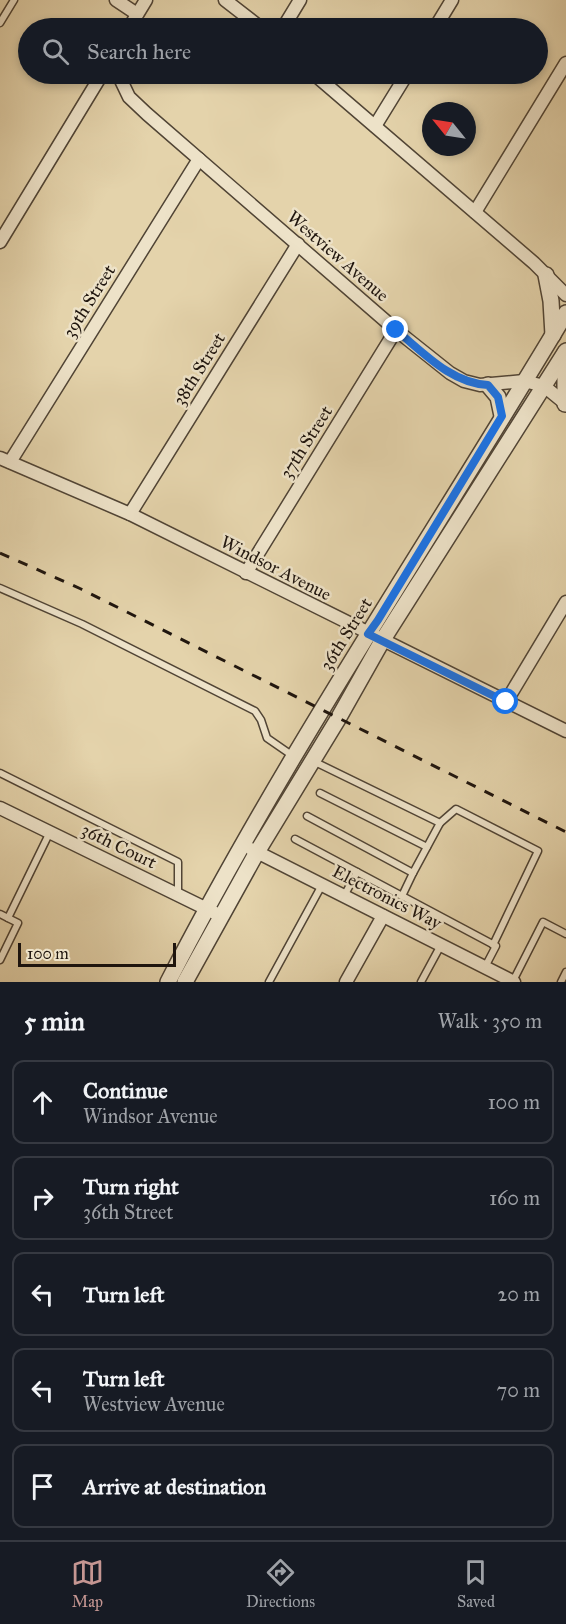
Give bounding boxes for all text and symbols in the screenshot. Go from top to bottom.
search box [18,18,548,84]
icon: search [39,35,72,68]
text: Search here [87,38,191,65]
north arrow [422,102,476,156]
street label: Westview Avenue [283,206,393,306]
street label: 39th Street [58,260,120,342]
route end [382,316,408,342]
street label: 38th Street [168,328,230,409]
street label: 37th Street [275,401,337,483]
street label: Windsor Avenue [217,531,335,605]
street label: 36th Street [315,593,377,674]
route start [492,688,518,714]
street label: 36th Court [78,818,161,874]
street label: Electronics Way [329,860,446,934]
scale bar [18,940,176,968]
text: 100 m [27,944,69,963]
text: 5 min [24,1005,85,1037]
text: Walk · 350 m [438,1009,542,1033]
text: Continue [83,1077,168,1104]
icon: ahead [26,1086,59,1119]
text: 100 m [488,1090,540,1114]
text: Windsor Avenue [83,1104,218,1128]
text: Turn right [83,1173,179,1200]
icon: right [26,1182,59,1215]
text: 160 m [489,1186,540,1210]
text: 36th Street [83,1200,173,1224]
icon: left [26,1278,59,1311]
text: Turn left [83,1281,165,1308]
text: 20 m [497,1282,540,1306]
text: Turn left [83,1365,165,1392]
icon: left [26,1374,59,1407]
text: 70 m [497,1378,540,1402]
text: Westview Avenue [83,1392,225,1416]
icon: arrive [26,1470,59,1503]
text: Arrive at destination [83,1473,266,1500]
tab: Map [71,1556,104,1611]
tab: Directions [246,1556,315,1611]
tab: Saved [457,1556,495,1611]

